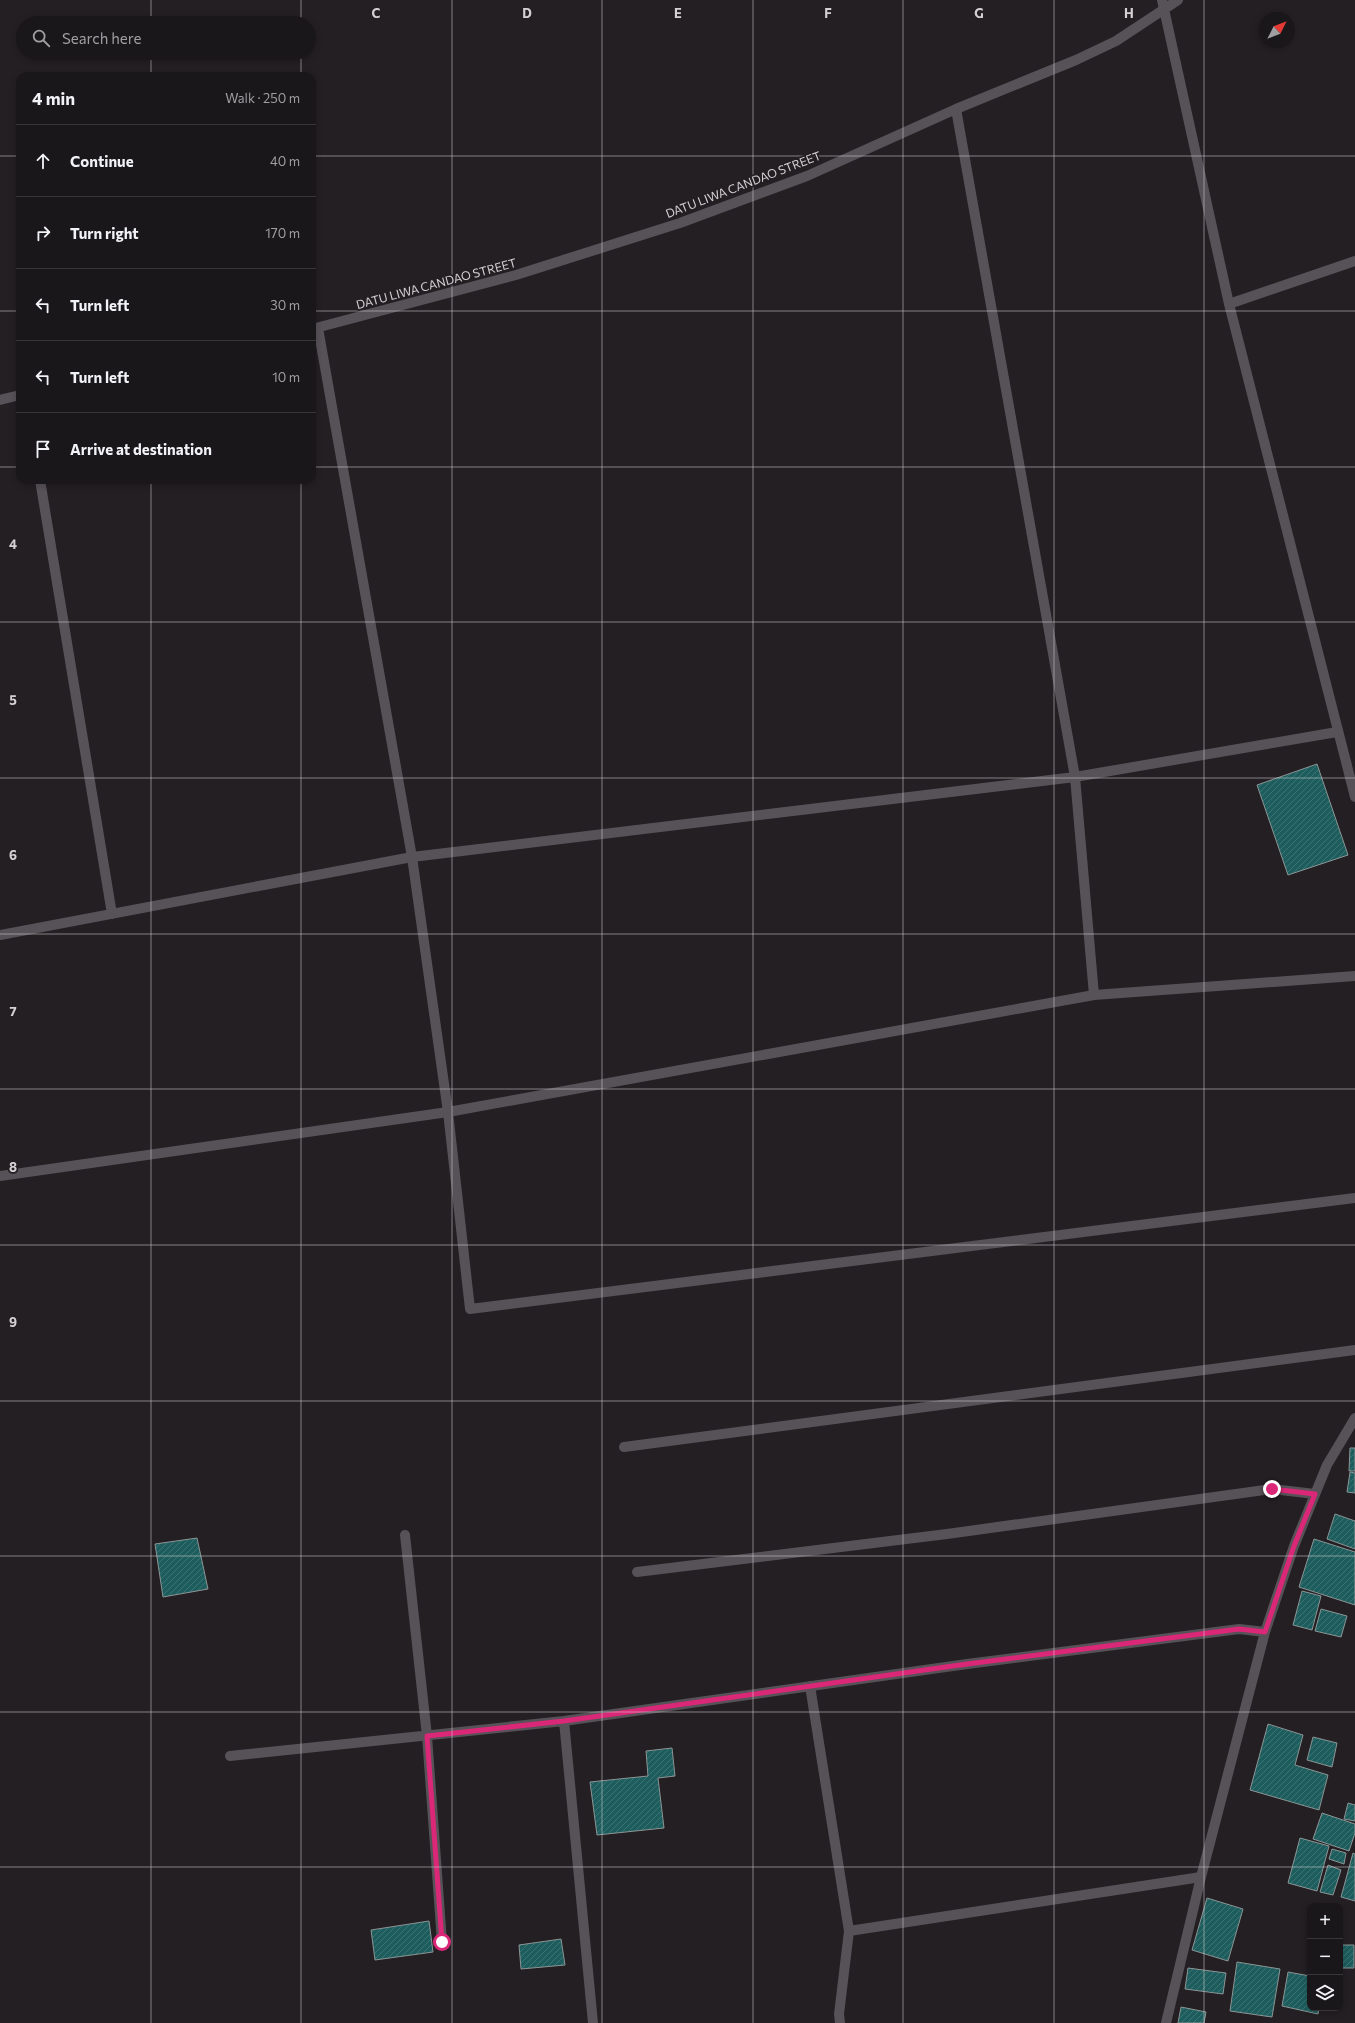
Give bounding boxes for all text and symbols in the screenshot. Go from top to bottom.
text: C [372,5,381,21]
text: D [522,5,532,21]
text: E [674,5,682,21]
text: F [824,5,832,21]
text: G [974,5,984,21]
text: H [1124,5,1134,21]
north arrow [1259,12,1295,48]
search box [16,16,316,60]
icon: search [30,27,52,49]
text: Search here [62,29,141,47]
text: 4 min [32,88,75,109]
text: Walk · 250 m [225,90,300,106]
street label: DATU LIWA CANDAO STREET [663,148,823,220]
icon: ahead [32,150,54,172]
text: Continue [70,152,134,170]
text: 40 m [270,153,300,169]
icon: right [32,222,54,244]
text: Turn right [70,224,139,242]
text: 170 m [265,225,300,241]
street label: DATU LIWA CANDAO STREET [354,255,518,311]
icon: left [32,294,54,316]
text: Turn left [70,296,129,314]
text: 30 m [270,297,300,313]
icon: left [32,366,54,388]
text: Turn left [70,368,129,386]
text: 10 m [272,369,300,385]
icon: arrive [32,438,54,460]
text: Arrive at destination [70,440,212,458]
text: 4 [9,536,17,552]
text: 5 [9,692,17,708]
text: 6 [9,847,17,863]
text: 7 [9,1003,17,1019]
text: 8 [9,1159,17,1175]
text: 9 [9,1314,17,1330]
route end [1263,1480,1281,1498]
map controls [1307,1903,1343,2011]
button: + [1307,1903,1343,1939]
route start [433,1933,451,1951]
button: − [1307,1939,1343,1975]
button: layers [1307,1975,1343,2011]

